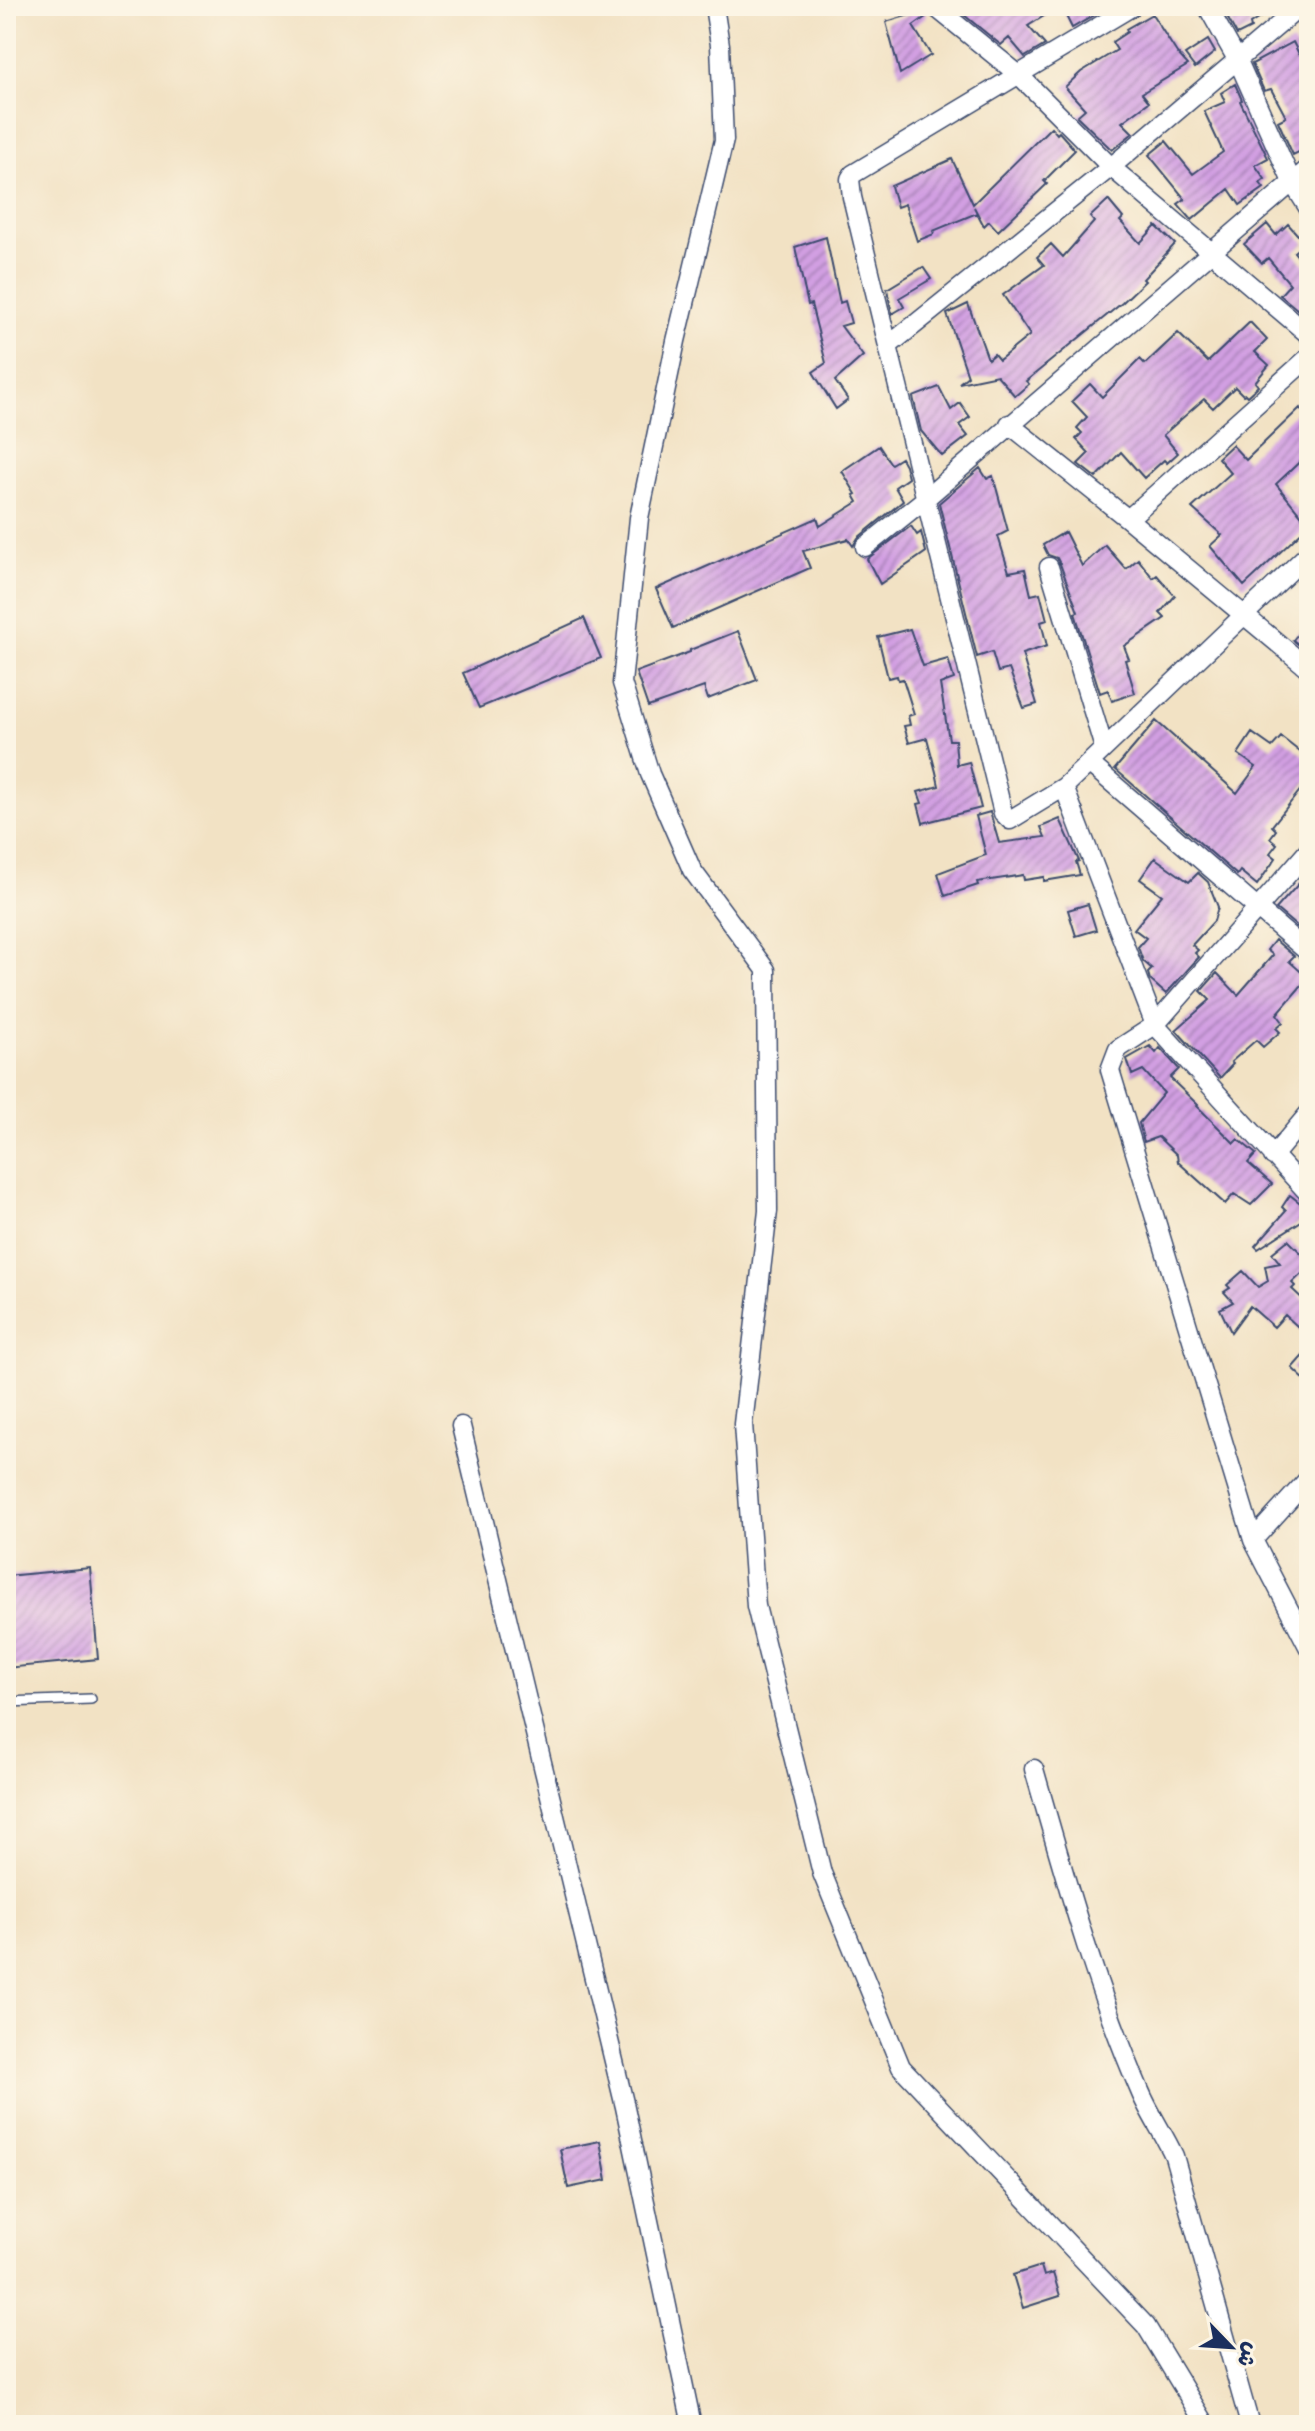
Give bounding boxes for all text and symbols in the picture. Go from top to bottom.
north arrow [1191,2307,1271,2387]
text: ش [1230,2338,1265,2371]

